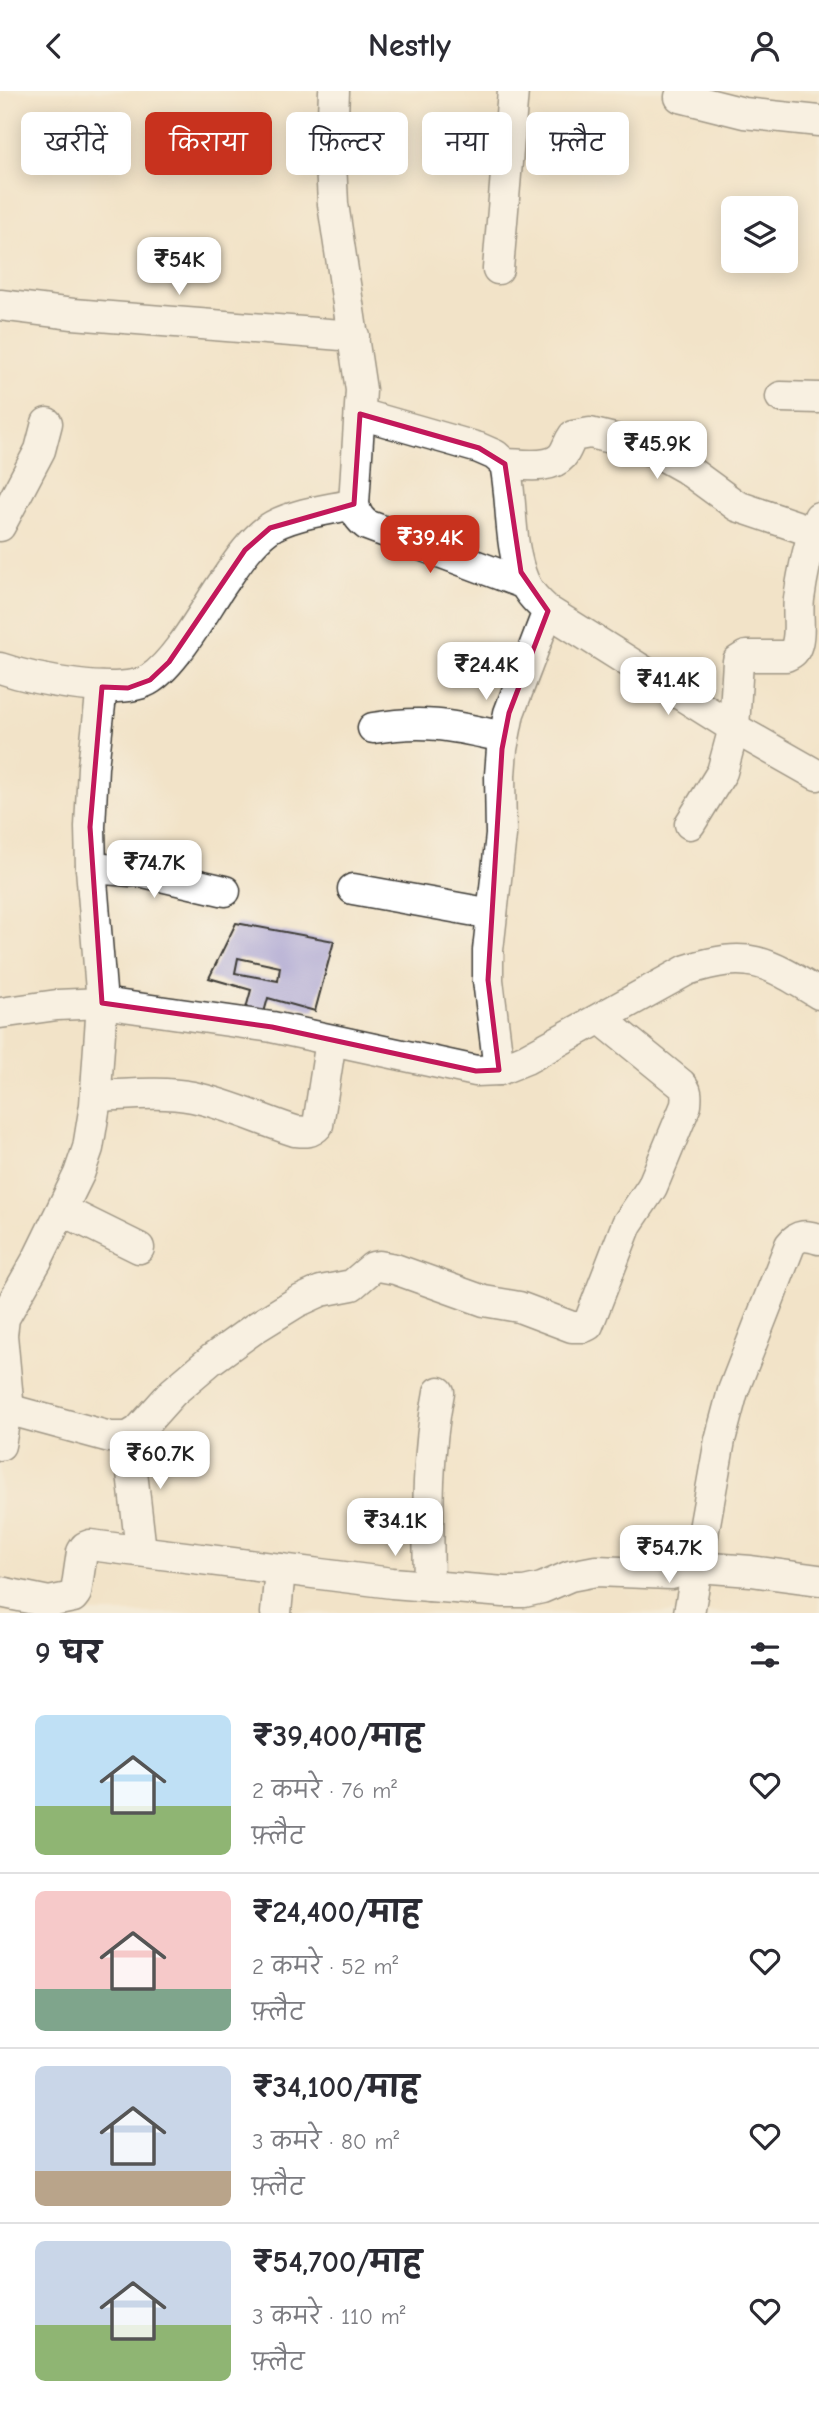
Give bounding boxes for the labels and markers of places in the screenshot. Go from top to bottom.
pin: ₹54K [138,237,220,297]
pin: ₹45.9K [600,421,714,481]
pin: ₹39.4K [373,515,487,575]
pin: ₹24.4K [429,643,543,702]
pin: ₹41.4K [611,657,725,717]
pin: ₹74.7K [97,841,211,900]
pin: ₹60.7K [103,1431,217,1491]
pin: ₹34.1K [338,1499,452,1558]
pin: ₹54.7K [612,1525,726,1585]

